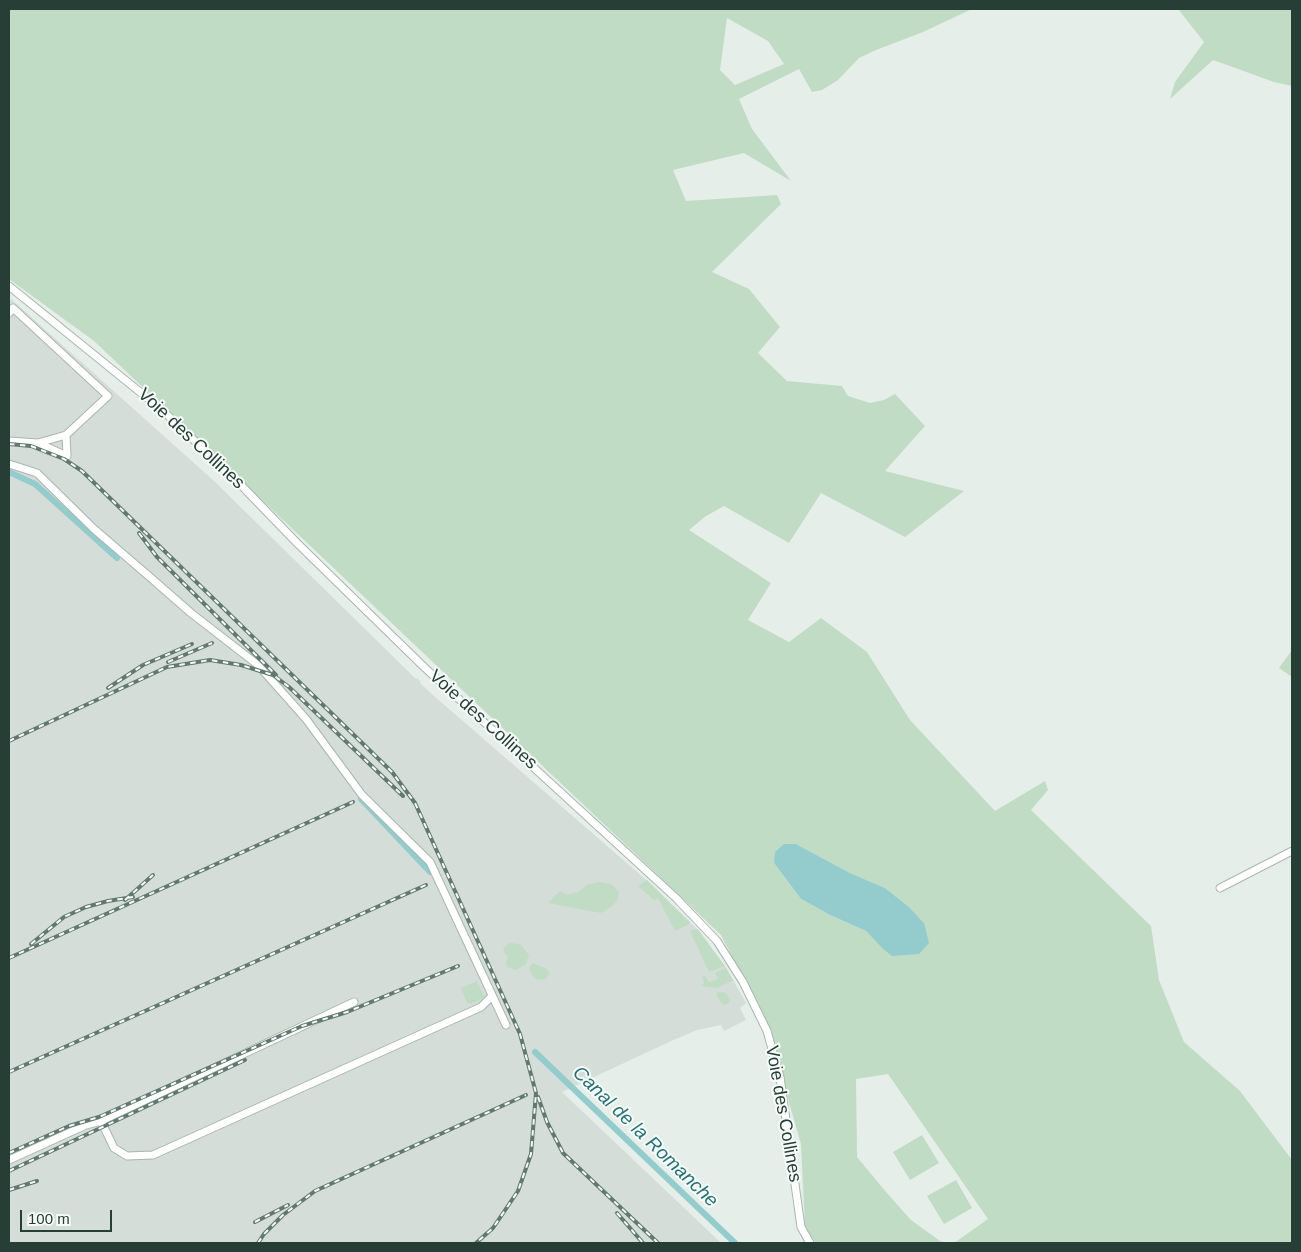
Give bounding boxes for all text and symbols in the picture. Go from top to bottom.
street label: Voie des Collines [133,384,249,494]
street label: Voie des Collines [424,666,542,774]
street label: Voie des Collines [760,1044,806,1184]
water label: Canal de la Romanche [568,1062,722,1212]
scale bar [22,1200,115,1232]
text: 100 m [28,1210,70,1227]

